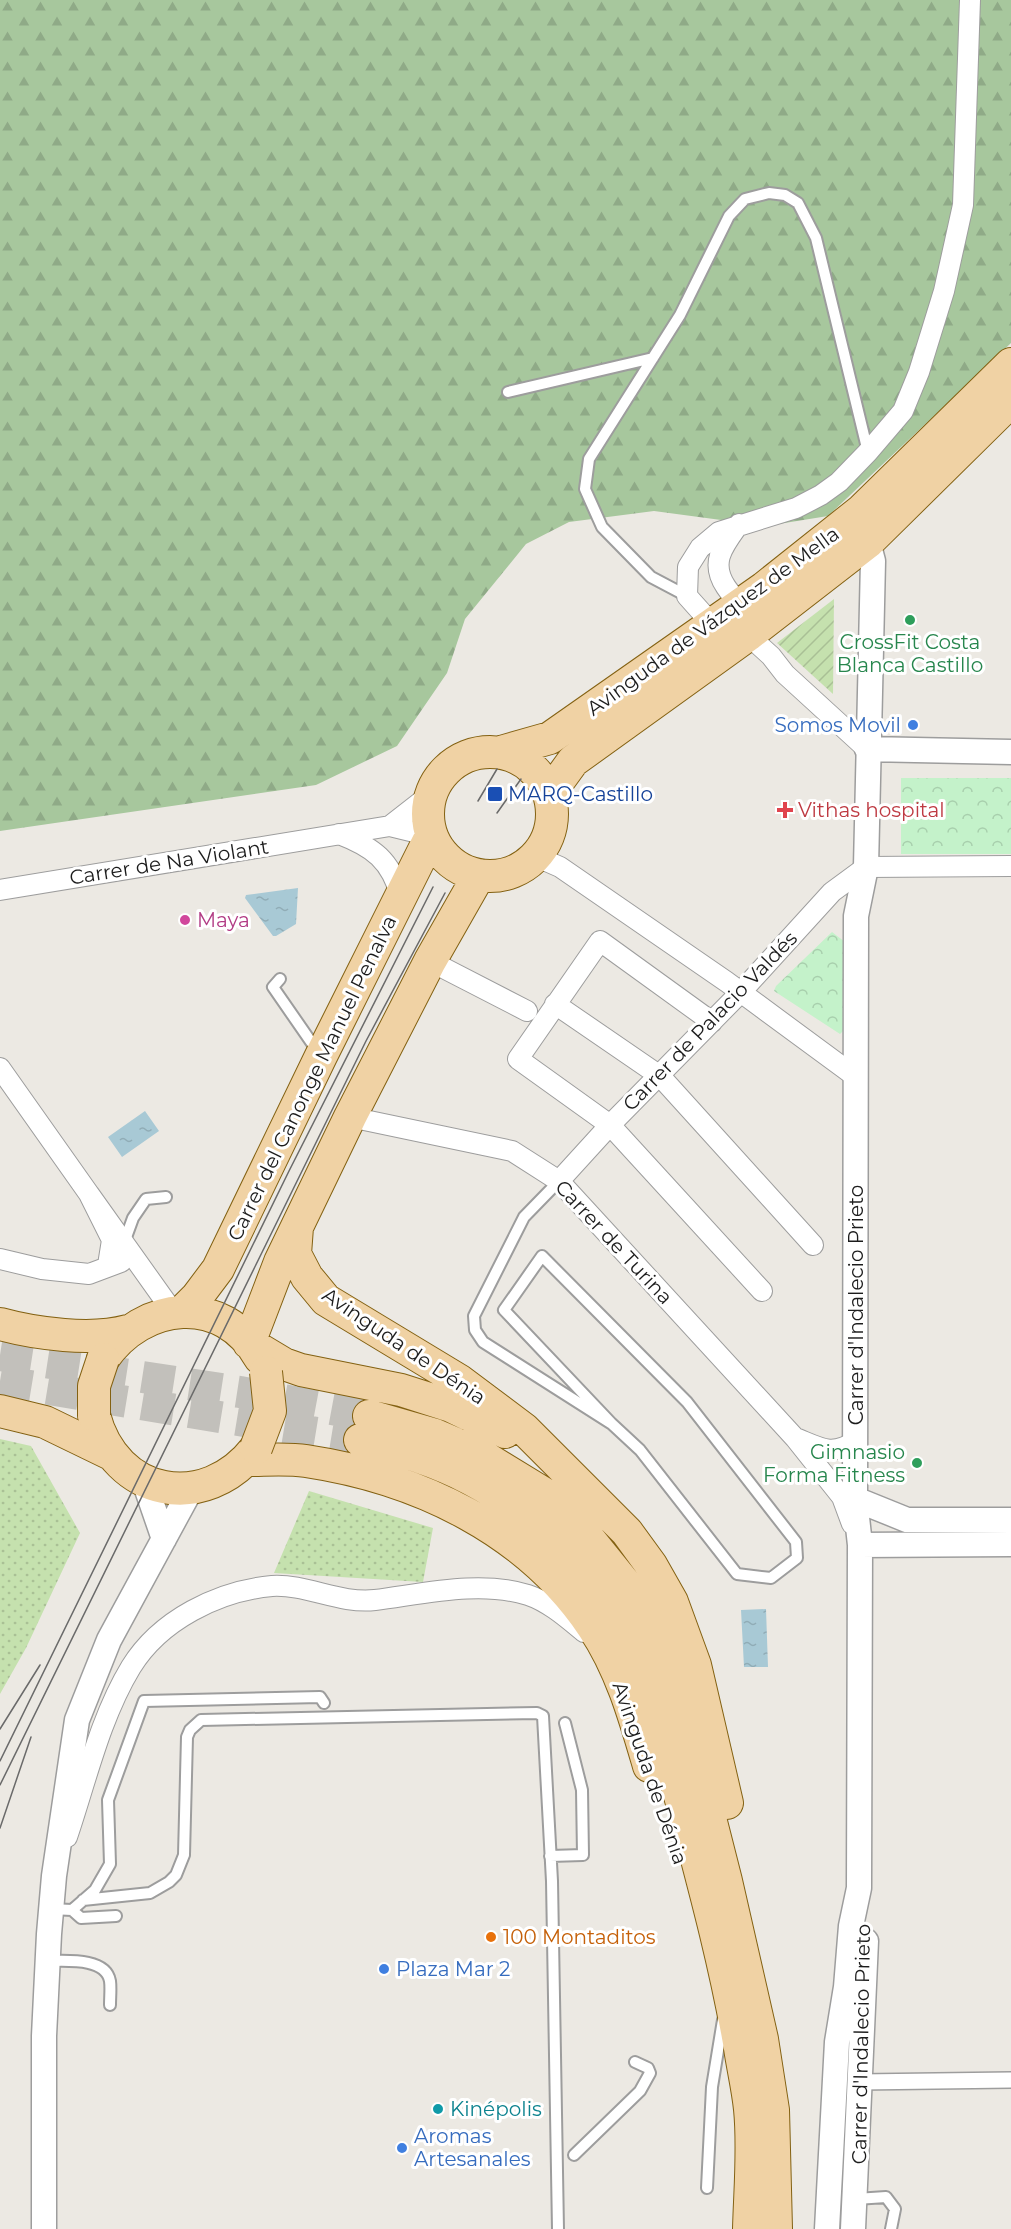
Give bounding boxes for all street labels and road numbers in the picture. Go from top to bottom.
street label: Avinguda de Vázquez de Mella [582,521,844,721]
street label: Carrer de Na Violant [68,834,270,890]
street label: Carrer del Canonge Manuel Penalva [222,911,402,1245]
street label: Carrer de Palacio Valdés [618,926,802,1116]
street label: Carrer de Turina [550,1175,678,1309]
street label: Carrer d'Indalecio Prieto [844,1185,868,1425]
street label: Avinguda de Dénia [318,1283,490,1409]
street label: Avinguda de Dénia [607,1679,693,1867]
street label: Carrer d'Indalecio Prieto [847,1924,875,2164]

